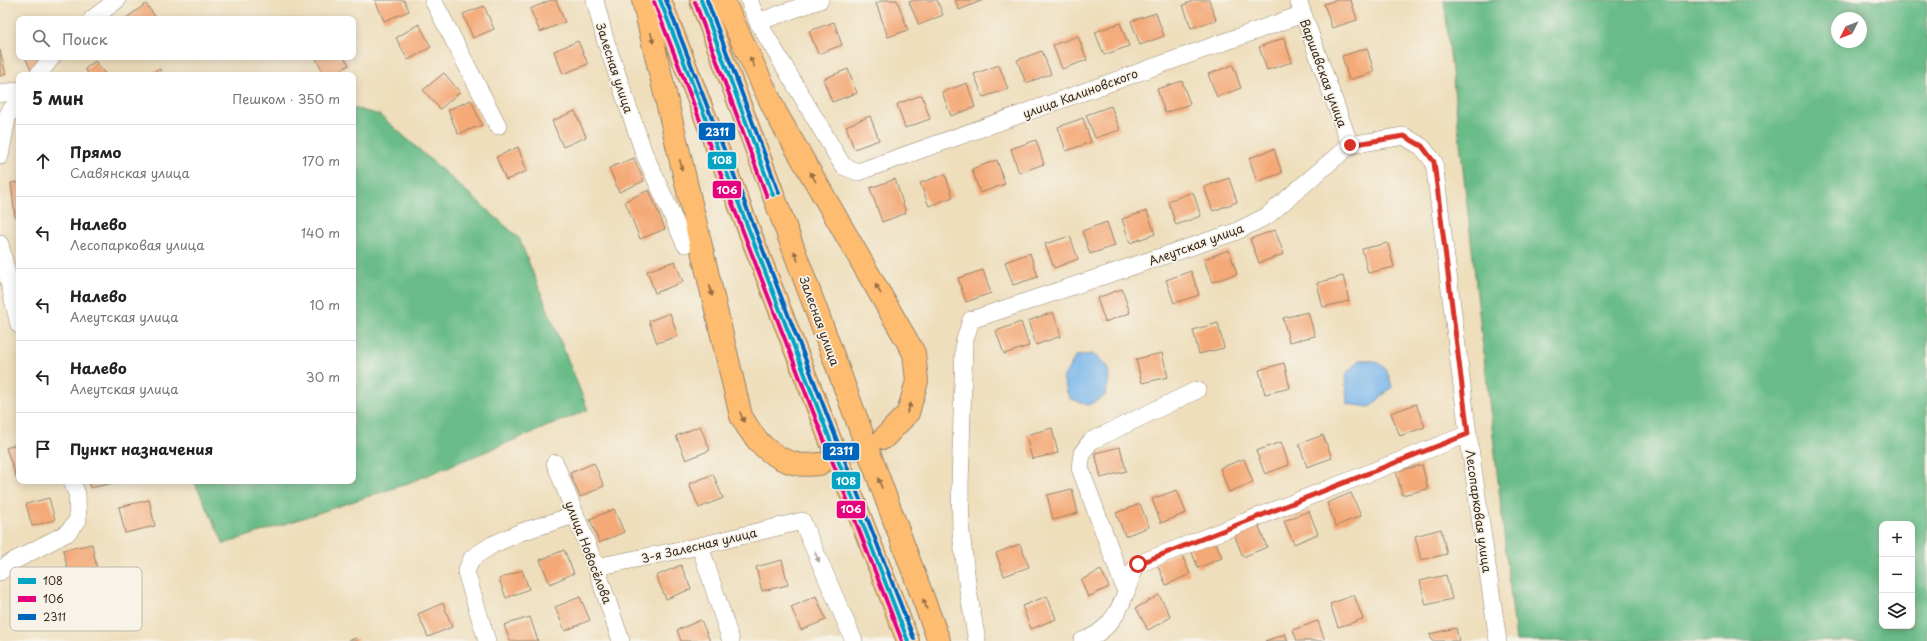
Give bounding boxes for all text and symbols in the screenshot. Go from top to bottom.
north arrow [1831,12,1867,48]
search box [16,16,356,60]
street label: Варшавская улица [1296,16,1352,130]
street label: Залесная улица [592,20,638,116]
icon: search [30,27,52,49]
text: Поиск [62,27,108,50]
one-way arrow [649,32,655,44]
one-way arrow [749,56,755,68]
street label: улица Калиновского [1020,64,1140,122]
text: 5 мин [32,85,84,111]
text: Пешком · 350 m [232,89,340,108]
line badge: 2311 [698,122,736,141]
text: 2311 [705,123,729,140]
route end [1341,136,1359,154]
text: Прямо [70,140,121,163]
icon: ahead [32,150,54,172]
text: 170 m [302,151,340,170]
line badge: 108 [707,151,737,170]
text: 108 [712,151,732,168]
one-way arrow [679,158,685,171]
text: Славянская улица [70,163,190,182]
one-way arrow [809,171,816,183]
line badge: 106 [712,180,742,199]
text: 106 [716,181,738,198]
text: Налево [70,212,127,235]
street label: Алеутская улица [1146,218,1246,270]
icon: left [32,222,54,244]
text: 140 m [301,223,340,242]
text: Лесопарковая улица [70,235,204,254]
one-way arrow [792,249,798,261]
street label: Залесная улица [795,273,845,369]
one-way arrow [875,283,882,295]
text: Налево [70,284,127,307]
one-way arrow [708,285,714,297]
icon: left [32,294,54,316]
text: 10 m [310,295,340,314]
text: Алеутская улица [70,307,178,326]
text: Налево [70,356,127,379]
icon: left [32,366,54,388]
text: 30 m [306,367,340,386]
text: Алеутская улица [70,379,178,398]
one-way arrow [906,403,912,414]
one-way arrow [739,412,745,423]
text: Пункт назначения [70,437,213,460]
icon: arrive [32,438,54,460]
line badge: 2311 [822,442,860,461]
text: 2311 [829,442,853,459]
street label: Лесопарковая улица [1461,448,1497,574]
line badge: 108 [831,471,861,490]
text: 108 [836,472,856,489]
one-way arrow [877,476,883,488]
street label: улица Новосёлова [561,498,617,607]
line badge: 106 [836,500,866,519]
text: 106 [840,500,862,517]
map controls [1879,521,1915,629]
button: + [1879,521,1915,557]
street label: 3-я Залесная улица [639,523,759,567]
one-way arrow [814,551,820,562]
route start [1129,555,1147,573]
button: − [1879,557,1915,593]
legend [10,567,142,631]
text: 108 [43,572,63,589]
text: 106 [43,590,64,607]
button: layers [1879,593,1915,629]
one-way arrow [922,598,928,610]
text: 2311 [43,608,66,625]

